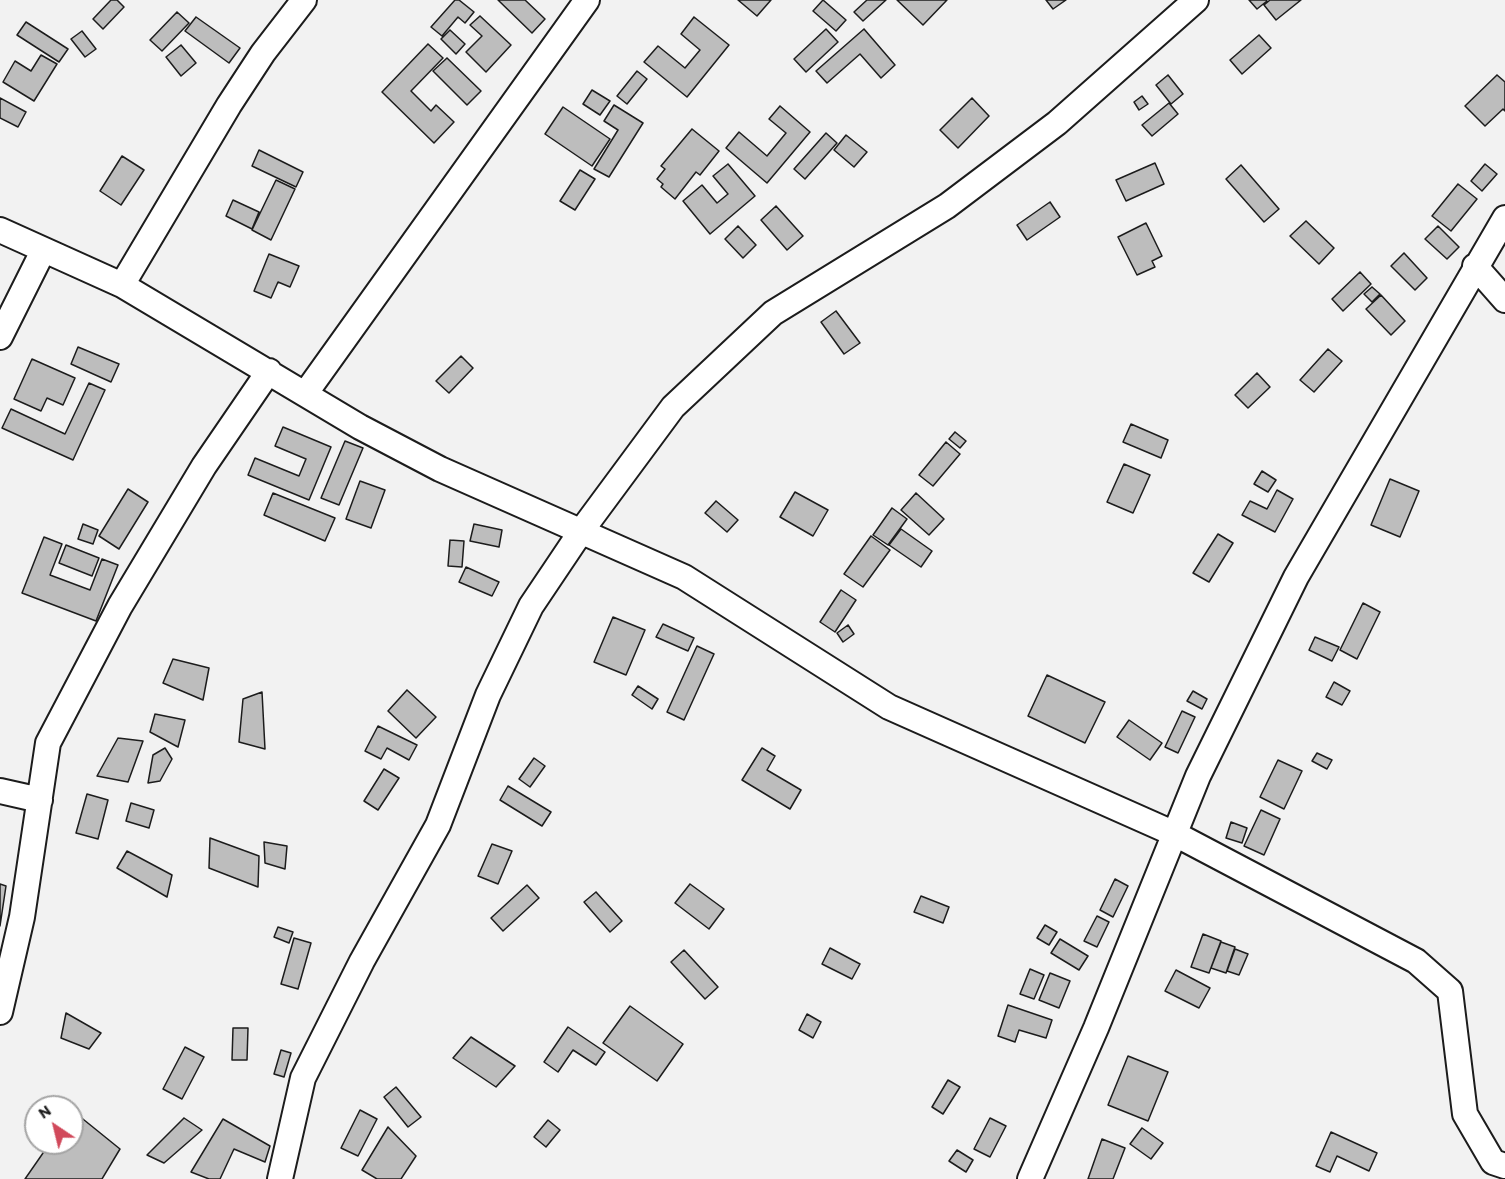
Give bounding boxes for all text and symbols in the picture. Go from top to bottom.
north arrow [24,1095,84,1155]
text: N [35,1101,54,1122]

